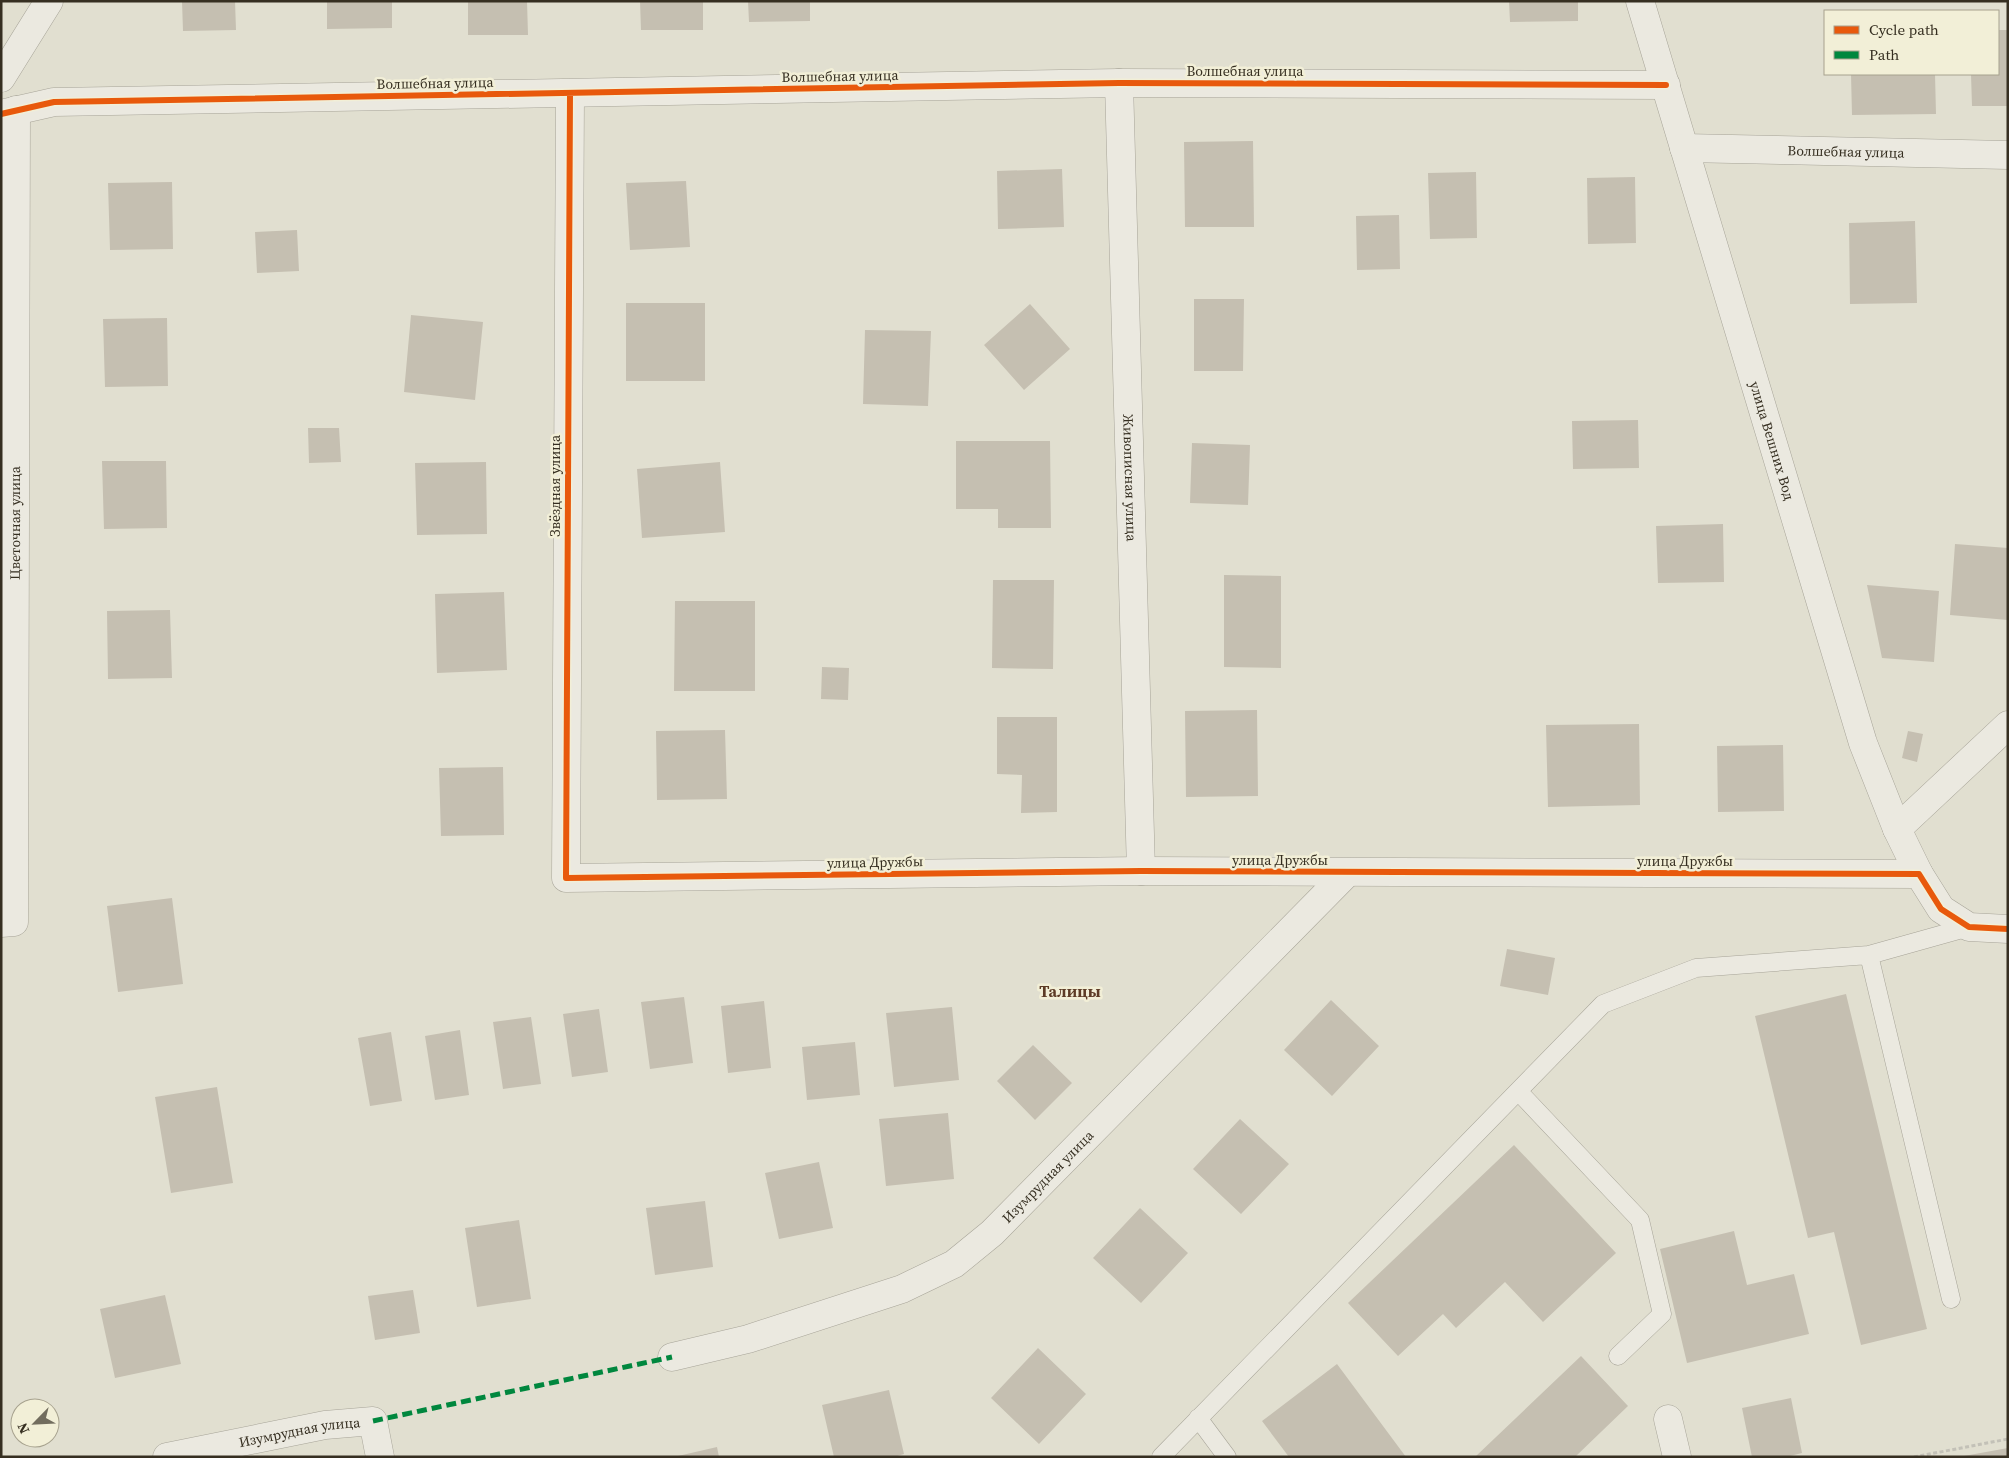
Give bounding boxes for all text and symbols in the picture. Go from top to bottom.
legend [1824,10,1999,75]
text: Cycle path [1869,19,1939,40]
text: Path [1869,44,1899,65]
street label: Волшебная улица [1187,61,1304,81]
street label: Волшебная улица [781,65,900,87]
street label: Волшебная улица [376,72,495,94]
street label: Волшебная улица [1787,140,1906,163]
street label: улица Вешних Вод [1745,379,1799,503]
street label: Живописная улица [1118,414,1142,543]
street label: Звёздная улица [545,434,565,537]
street label: Цветочная улица [5,465,25,580]
street label: улица Дружбы [1232,850,1328,870]
street label: улица Дружбы [827,851,923,873]
street label: улица Дружбы [1637,851,1733,871]
district label: Талицы [1039,980,1101,1002]
street label: Изумрудная улица [997,1125,1099,1227]
north arrow [10,1398,60,1448]
street label: Изумрудная улица [237,1412,362,1452]
text: N [12,1420,34,1437]

